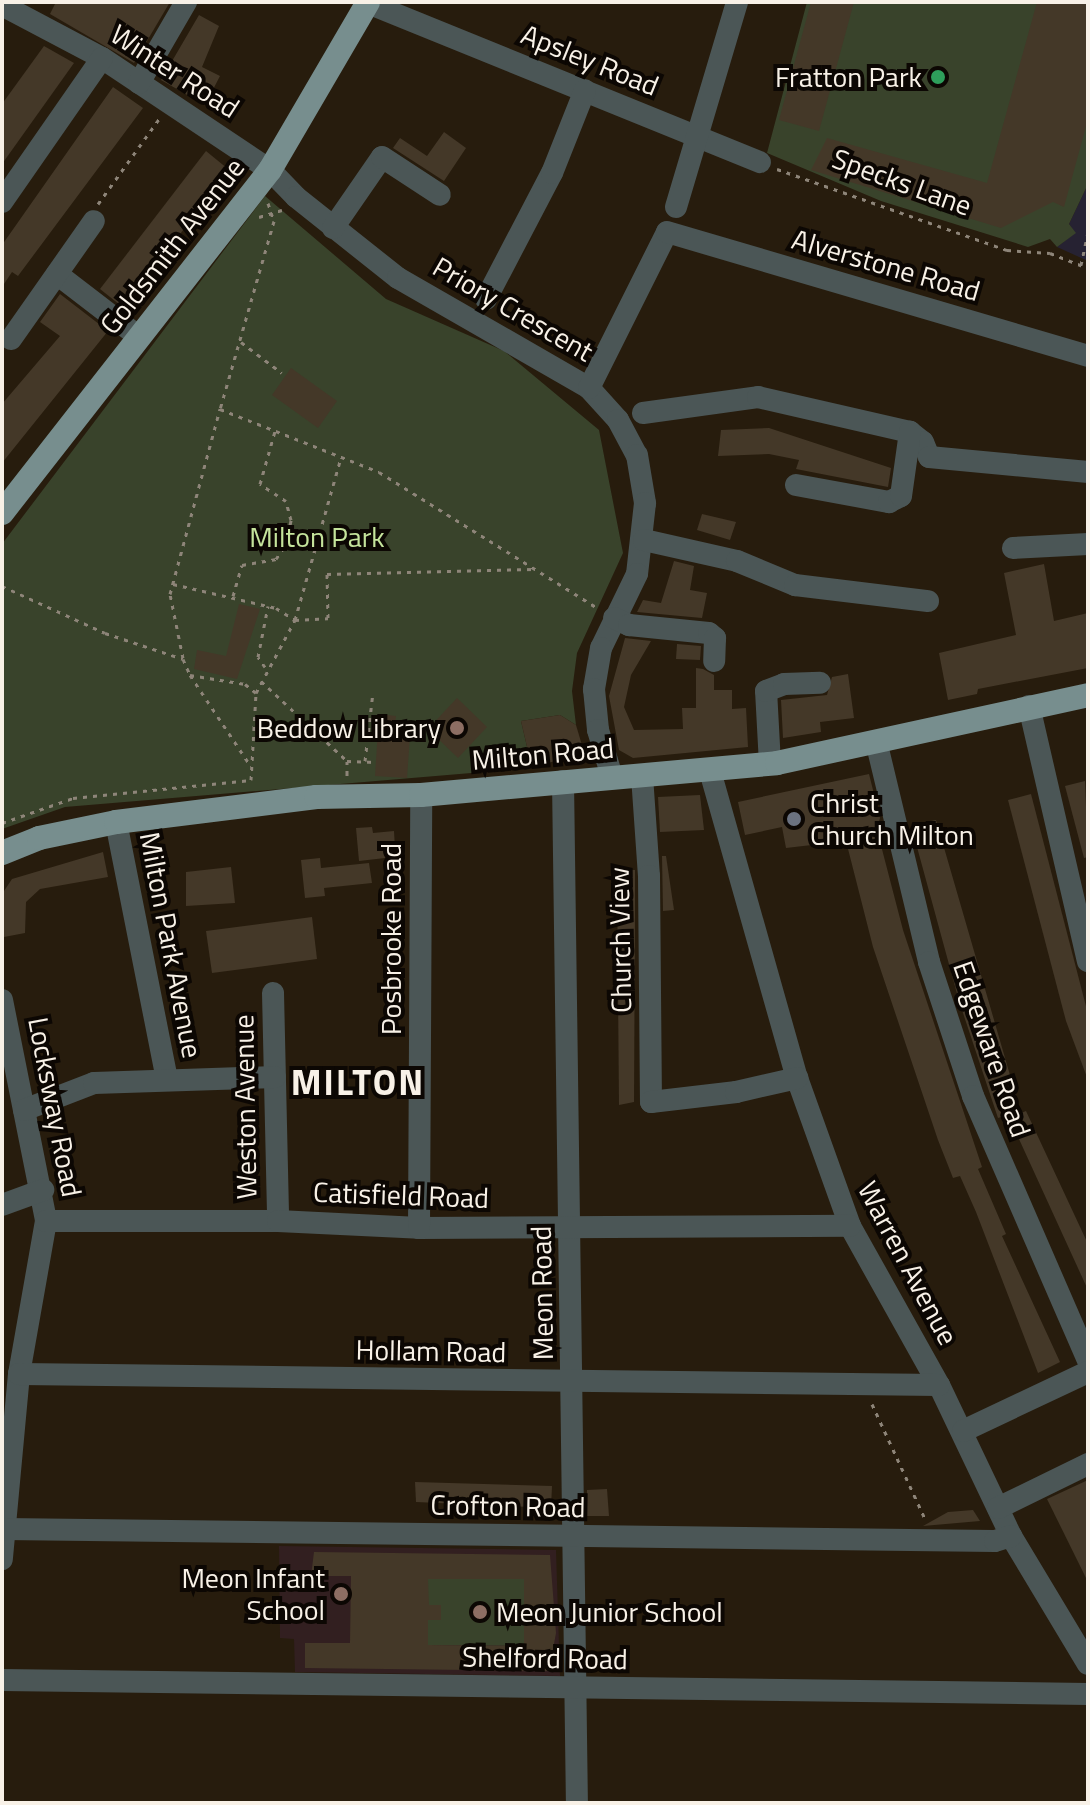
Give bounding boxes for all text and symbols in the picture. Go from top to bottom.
street label: Winter Road [104,17,246,125]
street label: Apsley Road [516,17,664,103]
place label: Fratton Park [775,60,922,94]
marker: Fratton Park [929,68,947,86]
street label: Specks Lane [828,141,976,223]
street label: Goldsmith Avenue [93,151,251,341]
street label: Alverstone Road [788,222,984,308]
street label: Priory Crescent [427,250,599,368]
park label: Milton Park [249,520,385,554]
place label: Beddow Library [257,711,441,745]
marker: Beddow Library [448,719,466,737]
street label: Milton Road [471,731,615,777]
place label: Christ Church Milton [810,786,974,852]
marker: Christ Church Milton [785,810,803,828]
street label: Milton Park Avenue [133,829,209,1061]
street label: Posbrooke Road [374,843,408,1035]
street label: Church View [602,867,638,1013]
street label: Edgeware Road [946,957,1038,1141]
street label: Locksway Road [21,1014,89,1200]
street label: Weston Avenue [227,1014,263,1200]
district label: MILTON [291,1060,425,1104]
street label: Catisfield Road [313,1175,489,1215]
street label: Warren Avenue [851,1175,965,1351]
street label: Meon Road [524,1226,560,1360]
street label: Hollam Road [355,1333,507,1369]
street label: Crofton Road [430,1488,586,1524]
place label: Meon Infant School [182,1561,325,1627]
marker: Meon Infant School [332,1585,350,1603]
place label: Meon Junior School [496,1595,723,1629]
marker: Meon Junior School [471,1603,489,1621]
street label: Shelford Road [462,1640,628,1676]

